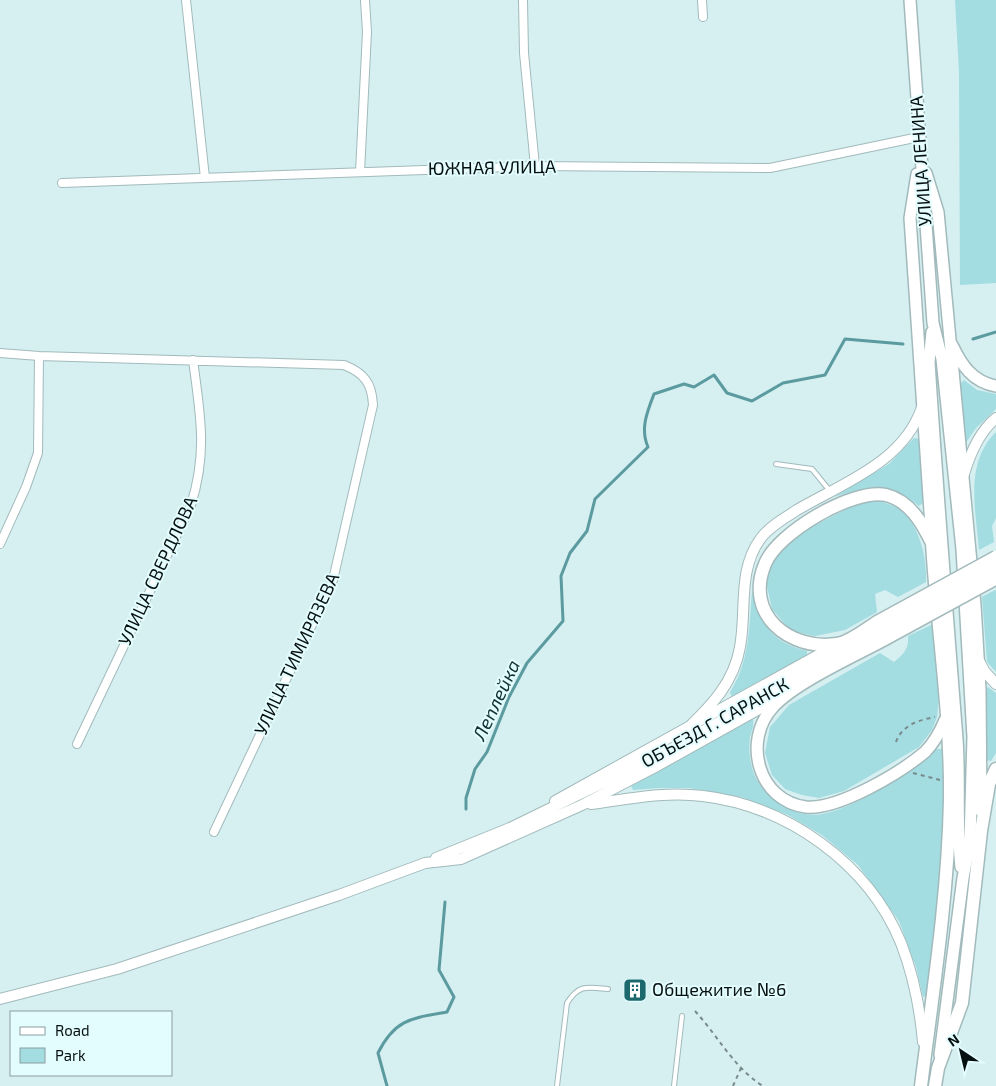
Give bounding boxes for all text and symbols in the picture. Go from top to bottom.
street label: УЛИЦА ЛЕНИНА [904,94,936,227]
street label: ЮЖНАЯ УЛИЦА [428,155,557,179]
street label: УЛИЦА СВЕРДЛОВА [113,492,202,649]
street label: УЛИЦА ТИМИРЯЗЕВА [249,568,344,738]
water label: Леплейка [466,656,524,745]
street label: ОБЪЕЗД Г. САРАНСК [637,672,792,772]
building icon: Общежитие №6 [622,977,648,1003]
place label: Общежитие №6 [652,978,786,1000]
legend [10,1011,172,1076]
text: Road [55,1021,90,1039]
north arrow [936,1026,986,1076]
text: N [944,1030,962,1050]
text: Park [55,1046,86,1064]

